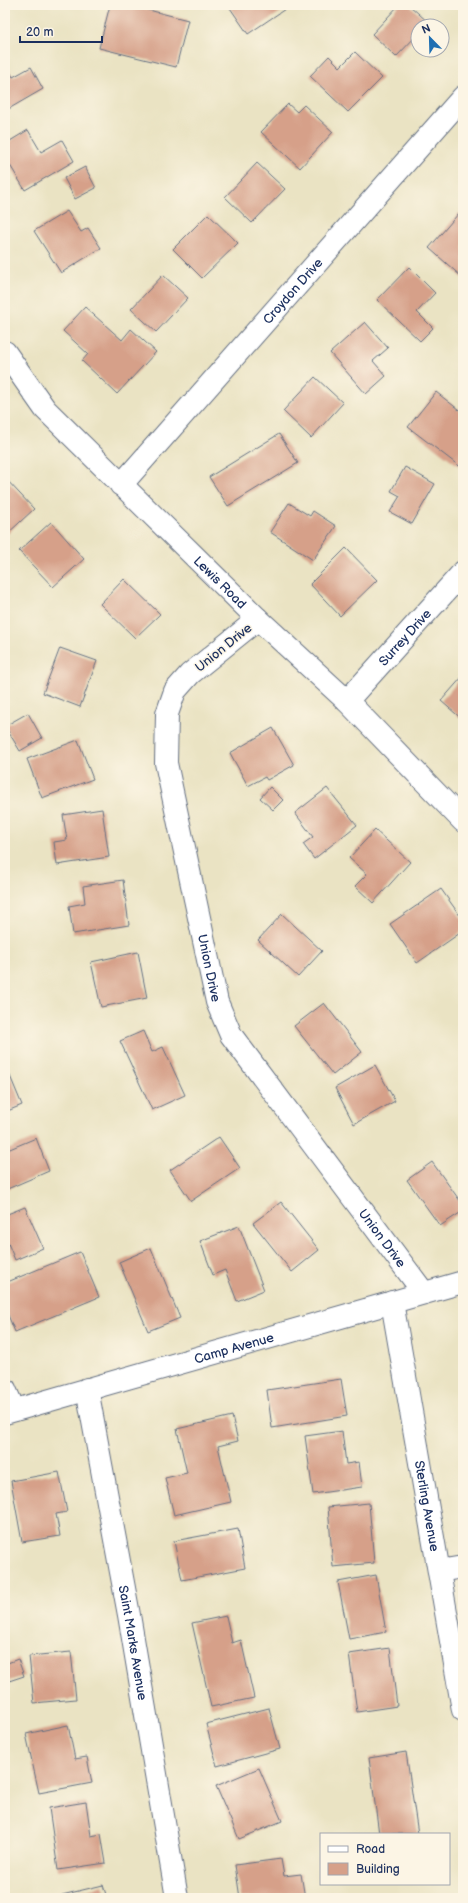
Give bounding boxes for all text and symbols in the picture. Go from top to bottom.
scale bar [20,18,102,44]
north arrow [410,18,450,58]
text: N [420,22,433,37]
text: 20 m [26,25,53,40]
street label: Croydon Drive [260,255,327,328]
street label: Lewis Road [190,553,250,612]
street label: Surrey Drive [376,606,435,669]
street label: Union Drive [192,620,256,676]
street label: Union Drive [194,933,224,1004]
street label: Union Drive [355,1206,409,1271]
street label: Camp Avenue [192,1329,276,1367]
street label: Sterling Avenue [411,1459,442,1553]
street label: Saint Marks Avenue [115,1584,150,1702]
legend [320,1833,450,1885]
text: Road [356,1842,385,1857]
text: Building [356,1862,400,1877]

